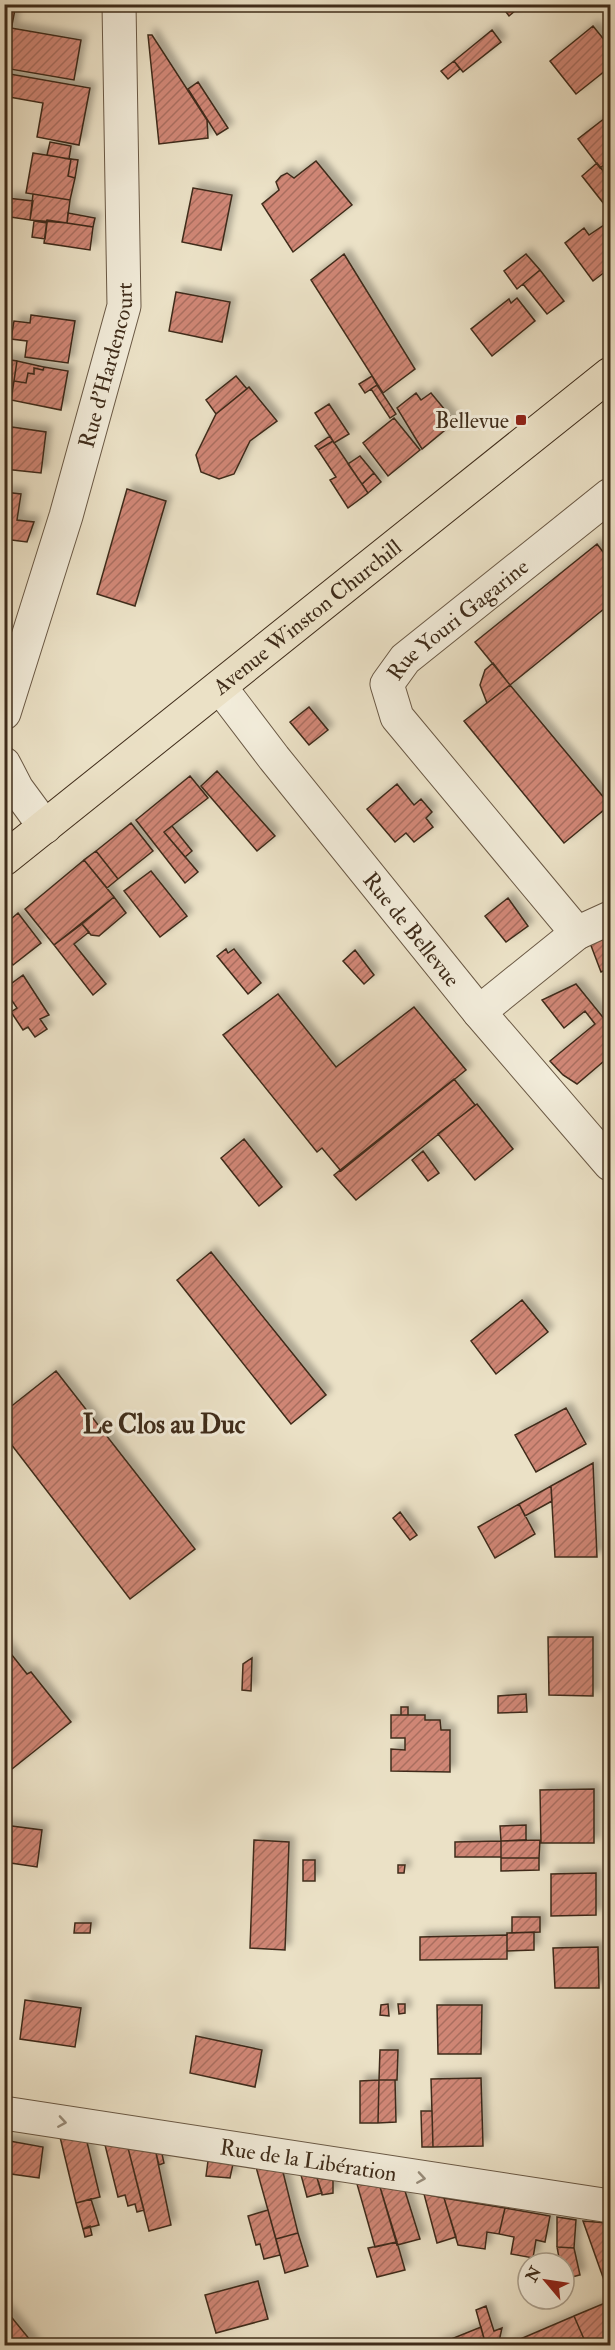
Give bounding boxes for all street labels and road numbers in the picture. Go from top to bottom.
street label: Rue d'Hardencourt [73,282,139,451]
street label: Avenue Winston Churchill [207,533,408,702]
street label: Rue Youri Gagarine [381,553,534,686]
street label: Rue de Bellevue [357,867,466,993]
street label: Rue de la Libération [218,2133,399,2188]

